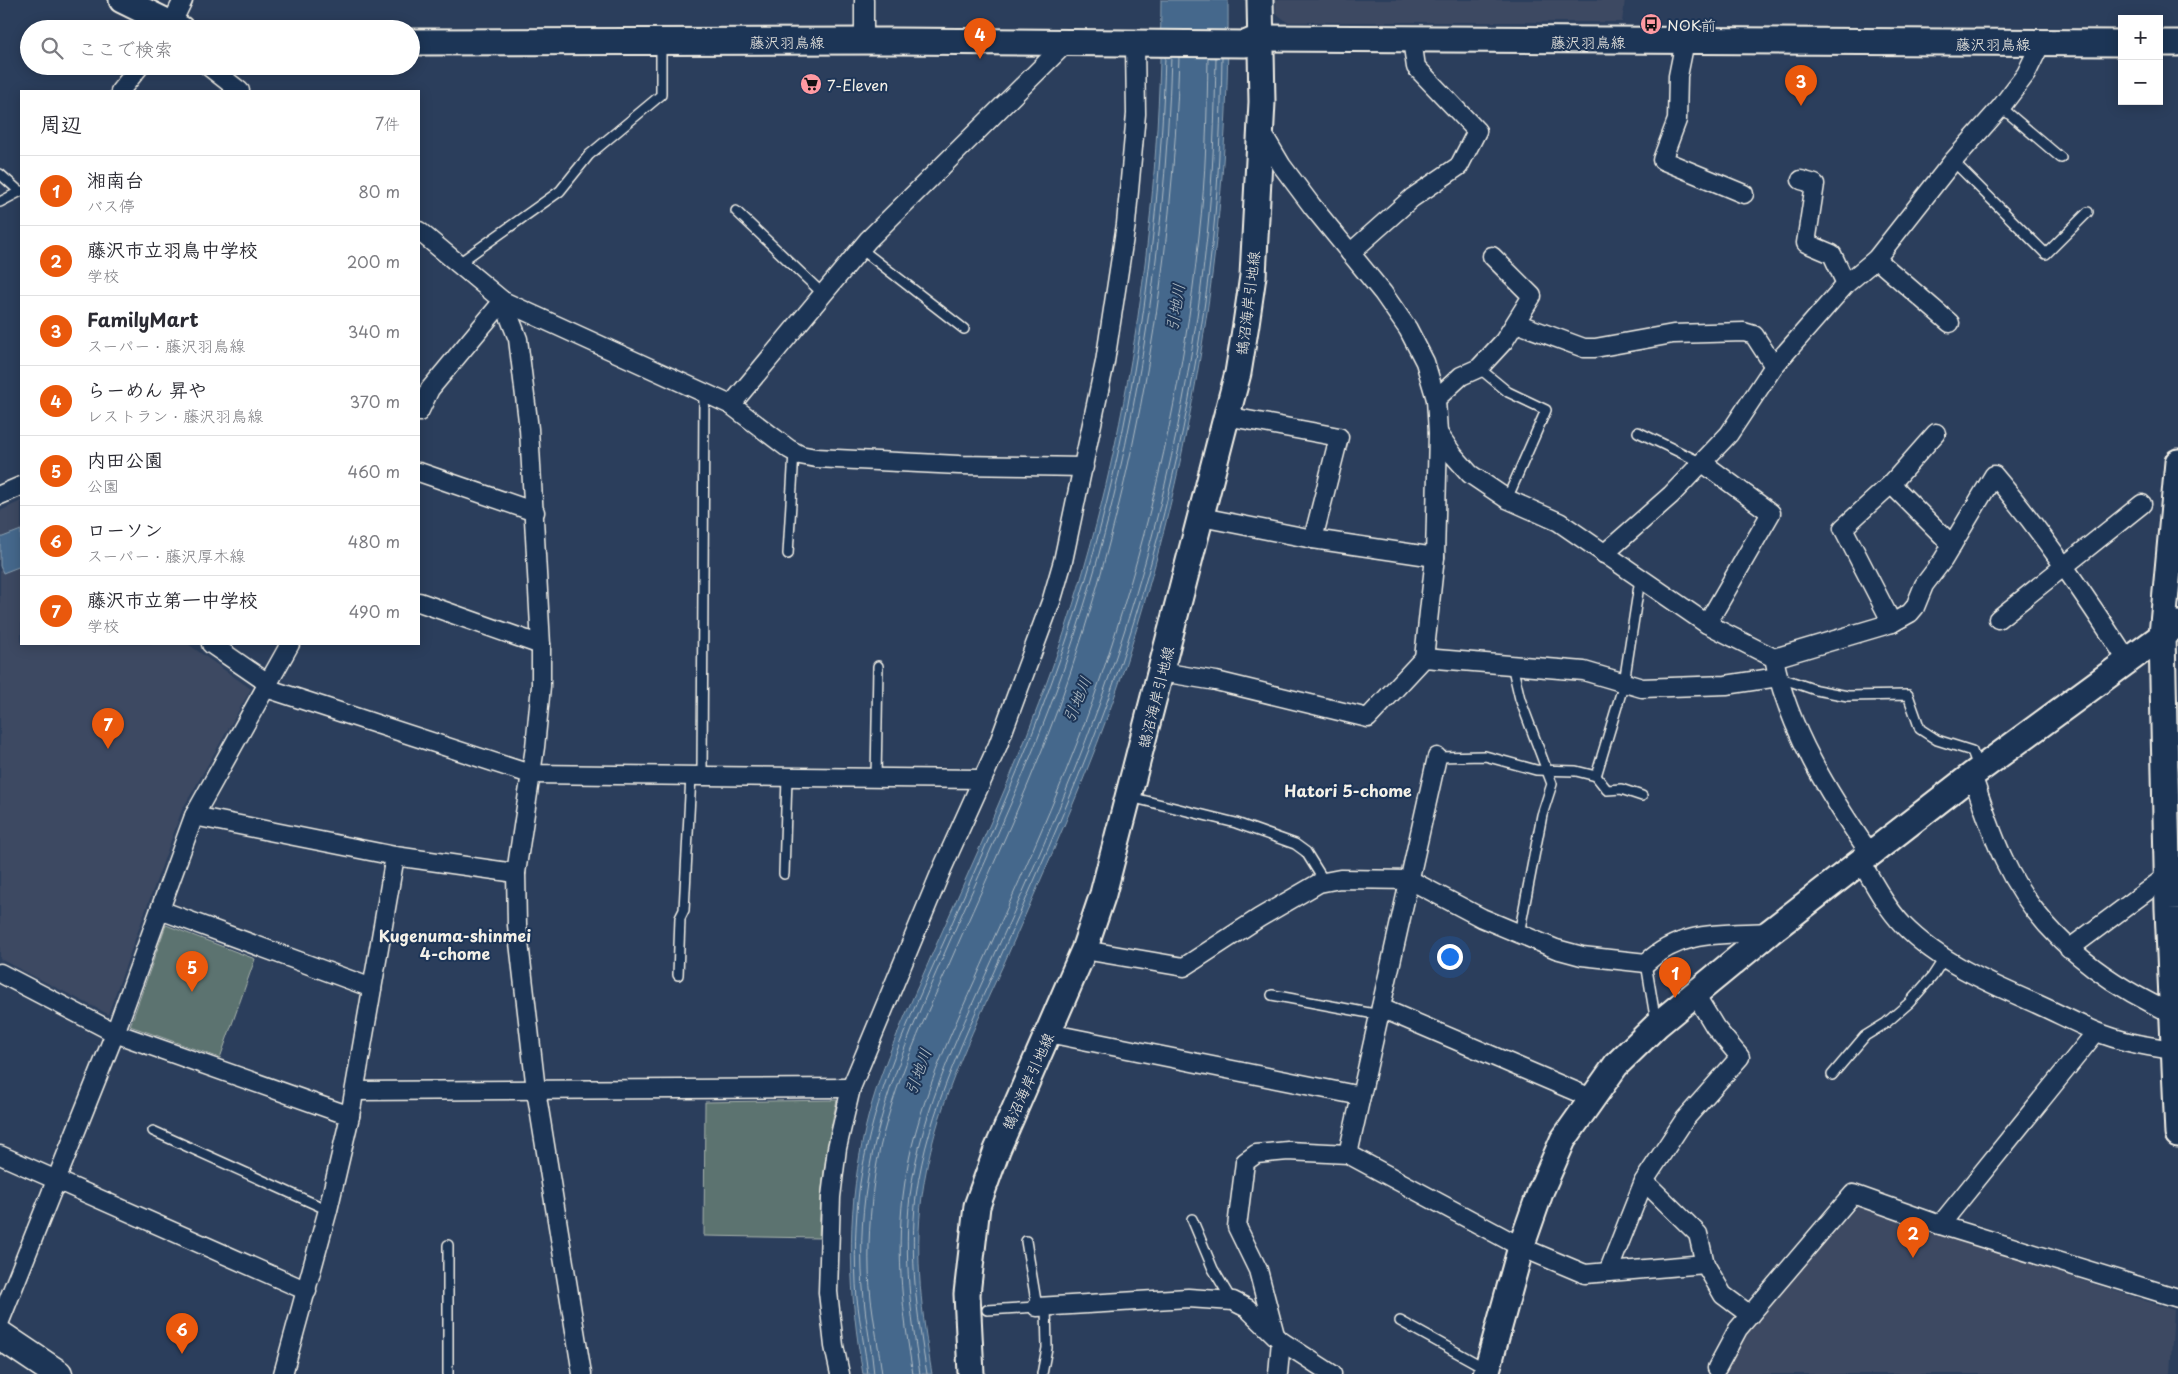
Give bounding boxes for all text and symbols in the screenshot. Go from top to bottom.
bus stop icon: NOK前 [1639,12,1663,36]
place label: NOK前 [1667,13,1716,36]
map controls [2118,15,2163,105]
button: + [2118,15,2163,60]
pin: 4 [964,18,996,59]
search box [20,20,420,75]
street label: 藤沢羽鳥線 [749,30,825,53]
street label: 藤沢羽鳥線 [1550,30,1626,53]
street label: 藤沢羽鳥線 [1955,32,2031,55]
icon: search [38,34,66,62]
text: ここで検索 [78,34,173,62]
button: − [2118,60,2163,105]
pin: 3 [1785,65,1817,106]
supermarket icon: 7-Eleven [799,72,823,96]
place label: 7-Eleven [827,73,888,96]
text: 周辺 [40,107,82,139]
text: 7件 [375,111,400,135]
text: 湘南台 [87,165,144,193]
text: 1 [52,179,60,203]
text: 80 m [358,179,400,203]
text: バス停 [87,193,135,217]
text: 藤沢市立羽鳥中学校 [87,235,258,263]
text: 2 [50,249,62,273]
text: 200 m [347,249,400,273]
street label: 鵠沼海岸引地線 [1229,249,1265,357]
text: 学校 [87,263,119,287]
water label: 引地川 [1158,281,1190,333]
text: FamilyMart [87,305,199,333]
text: 3 [51,319,61,343]
text: 340 m [348,319,400,343]
text: スーパー · 藤沢羽鳥線 [87,333,245,357]
text: らーめん 昇や [87,375,207,403]
text: 4 [51,389,61,413]
text: 370 m [350,389,400,413]
text: レストラン · 藤沢羽鳥線 [87,403,263,427]
text: 内田公園 [87,445,163,473]
text: 5 [51,459,61,483]
text: 460 m [348,459,400,483]
text: 公園 [87,473,119,497]
text: ローソン [87,515,163,543]
text: 6 [50,529,62,553]
text: 480 m [348,529,400,553]
text: スーパー · 藤沢厚木線 [87,543,245,567]
text: 藤沢市立第一中学校 [87,585,258,613]
text: 7 [51,599,61,623]
text: 490 m [349,599,400,623]
text: 学校 [87,613,119,637]
street label: 鵠沼海岸引地線 [1131,643,1179,751]
water label: 引地川 [1056,672,1096,726]
pin: 7 [92,708,124,749]
district label: Hatori 5-chome [1284,778,1412,802]
district label: Kugenuma-shinmei 4-chome [379,923,531,965]
your location [1437,944,1463,970]
pin: 5 [176,951,208,992]
pin: 1 [1659,957,1691,998]
street label: 鵠沼海岸引地線 [995,1028,1059,1134]
water label: 引地川 [898,1044,936,1098]
pin: 2 [1897,1217,1929,1258]
pin: 6 [166,1313,198,1354]

